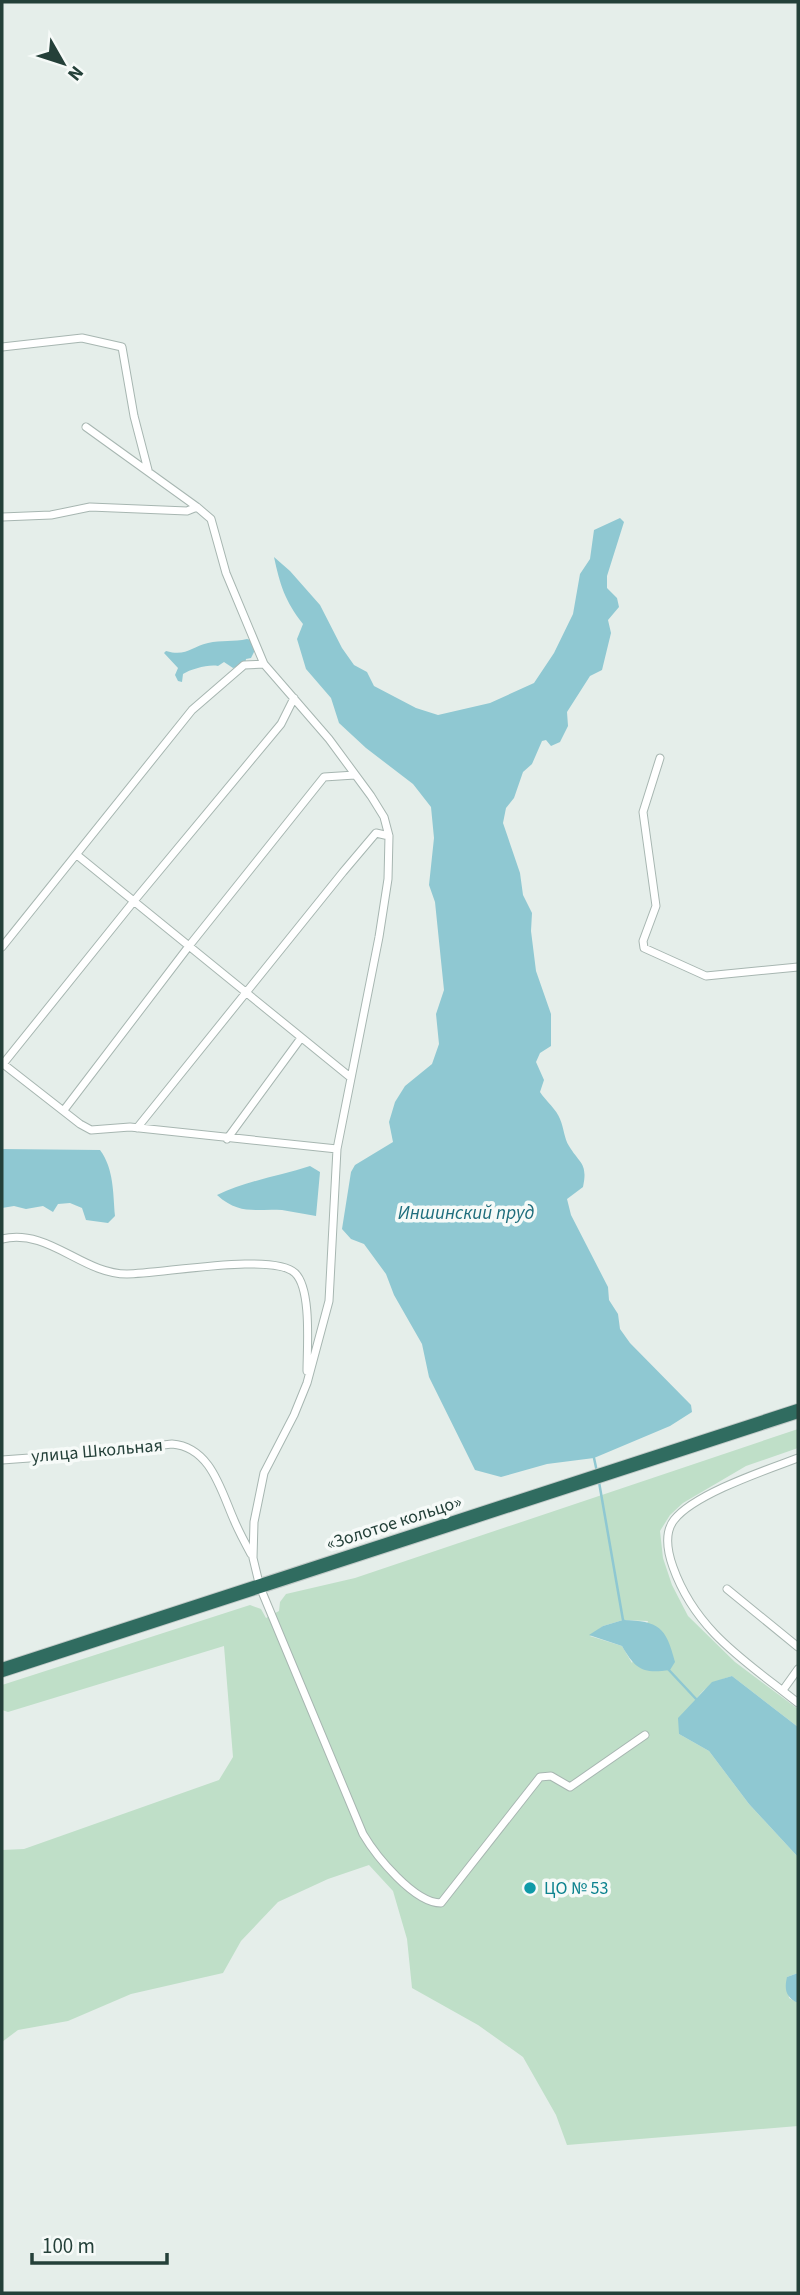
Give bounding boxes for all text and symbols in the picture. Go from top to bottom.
north arrow [28,28,98,98]
text: N [61,59,90,86]
water label: Иншинский пруд [398,1200,534,1227]
street label: улица Школьная [30,1433,164,1469]
street label: «Золотое кольцо» [323,1489,465,1557]
place label: ЦО № 53 [544,1876,609,1901]
marker: ЦО № 53 [522,1880,538,1896]
scale bar [32,2222,166,2266]
text: 100 m [42,2231,95,2261]

